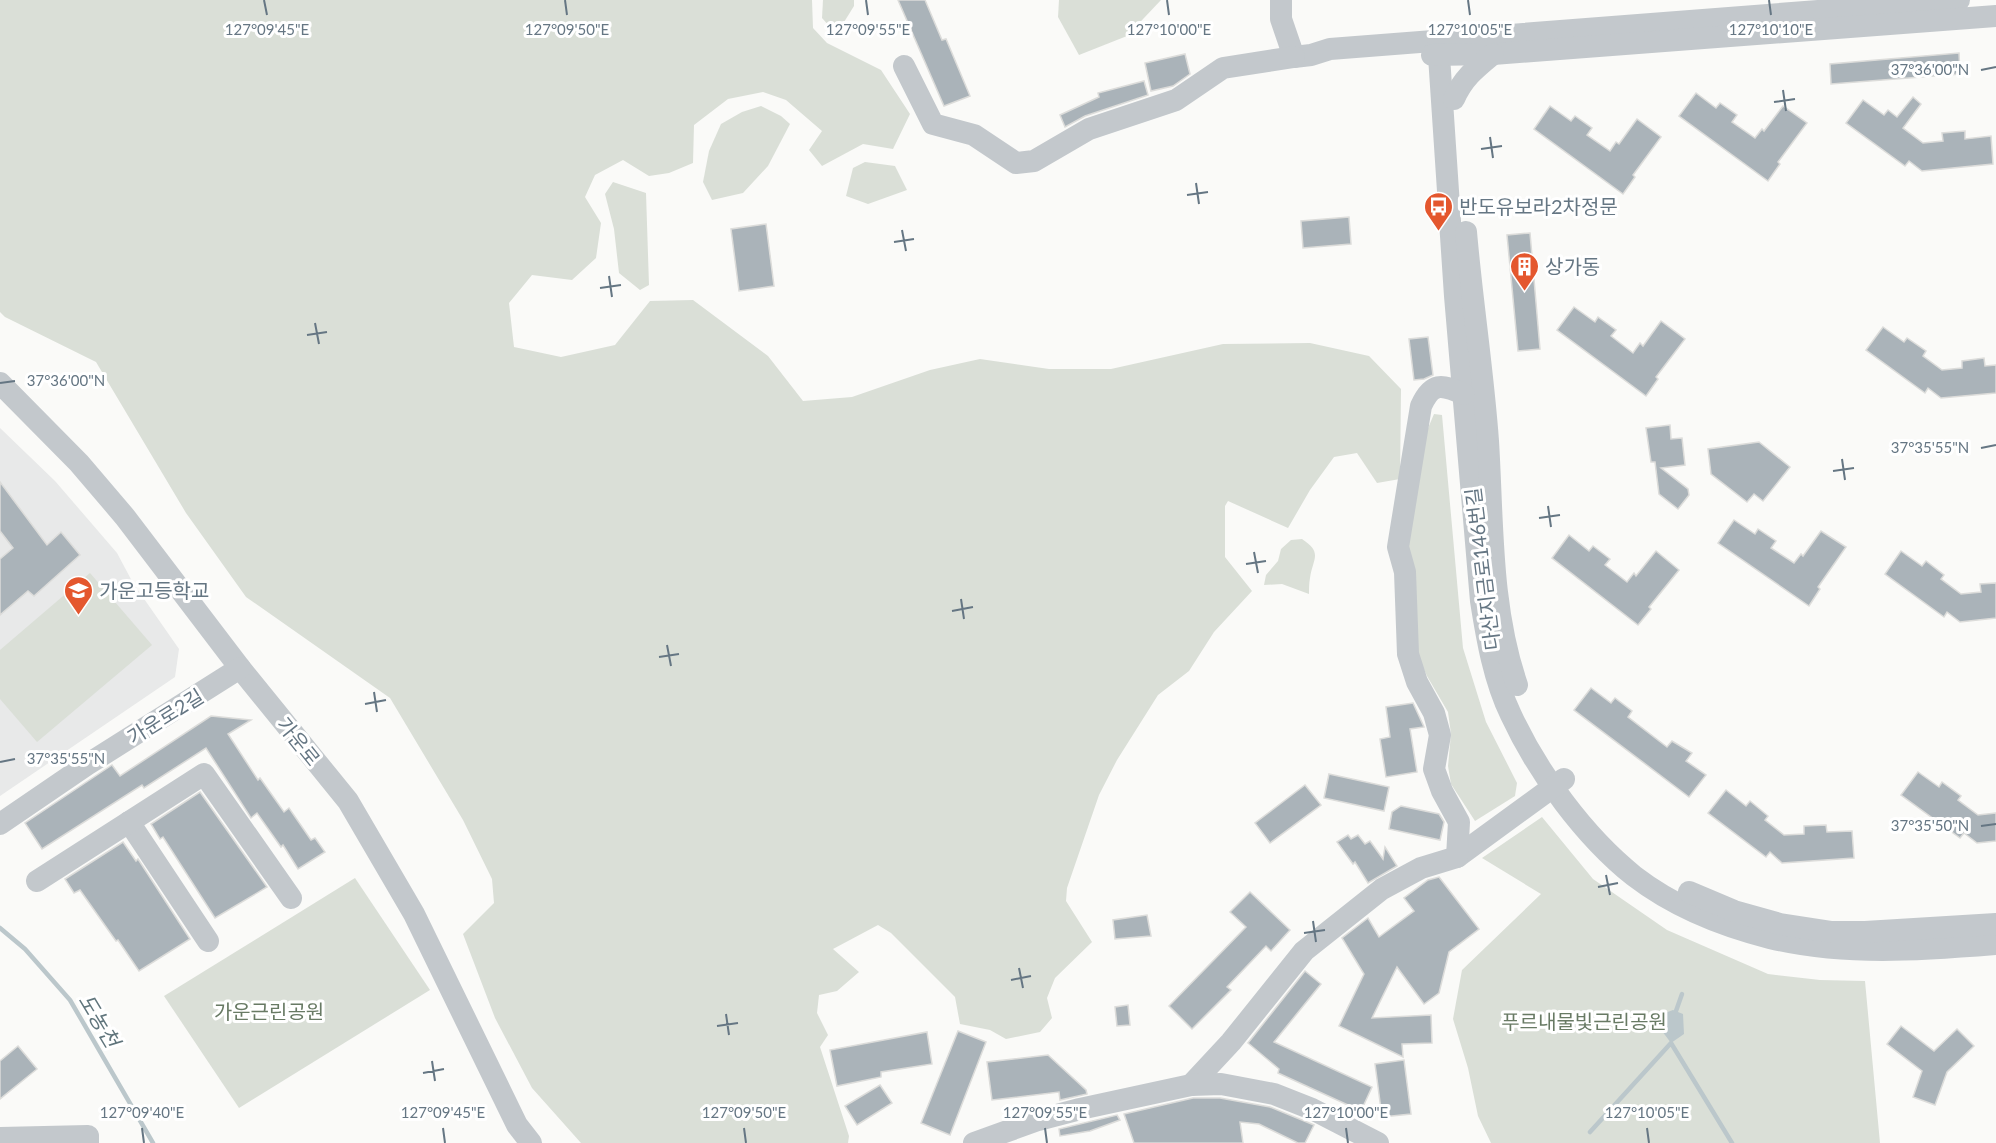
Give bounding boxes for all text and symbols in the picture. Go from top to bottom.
text: 127°09'45"E [225,20,309,38]
text: 127°09'50"E [525,20,609,38]
text: 127°09'55"E [826,20,910,38]
text: 127°10'00"E [1127,20,1211,38]
text: 127°10'05"E [1428,20,1512,38]
text: 127°10'10"E [1729,20,1813,38]
text: 37°36'00"N [1891,60,1969,78]
bus stop icon: 반도유보라2차정문 [1422,190,1454,232]
place label: 반도유보라2차정문 [1459,194,1618,218]
building icon: 상가동 [1508,250,1540,292]
place label: 상가동 [1545,254,1600,278]
text: 37°36'00"N [27,371,105,389]
text: 37°35'55"N [1891,438,1969,456]
street label: 다산지금로146번길 [1460,486,1504,652]
school or university icon: 가운고등학교 [62,574,94,616]
place label: 가운고등학교 [99,578,209,602]
street label: 가운로2길 [123,683,207,749]
street label: 가운로 [272,712,326,770]
text: 37°35'55"N [27,749,105,767]
text: 37°35'50"N [1891,816,1969,834]
water label: 도농천 [74,989,127,1054]
park label: 가운근린공원 [214,999,324,1023]
park label: 푸르내물빛근린공원 [1501,1009,1667,1033]
text: 127°09'40"E [100,1103,184,1121]
text: 127°09'45"E [401,1103,485,1121]
text: 127°09'50"E [702,1103,786,1121]
text: 127°09'55"E [1003,1103,1087,1121]
text: 127°10'00"E [1304,1103,1388,1121]
text: 127°10'05"E [1605,1103,1689,1121]

